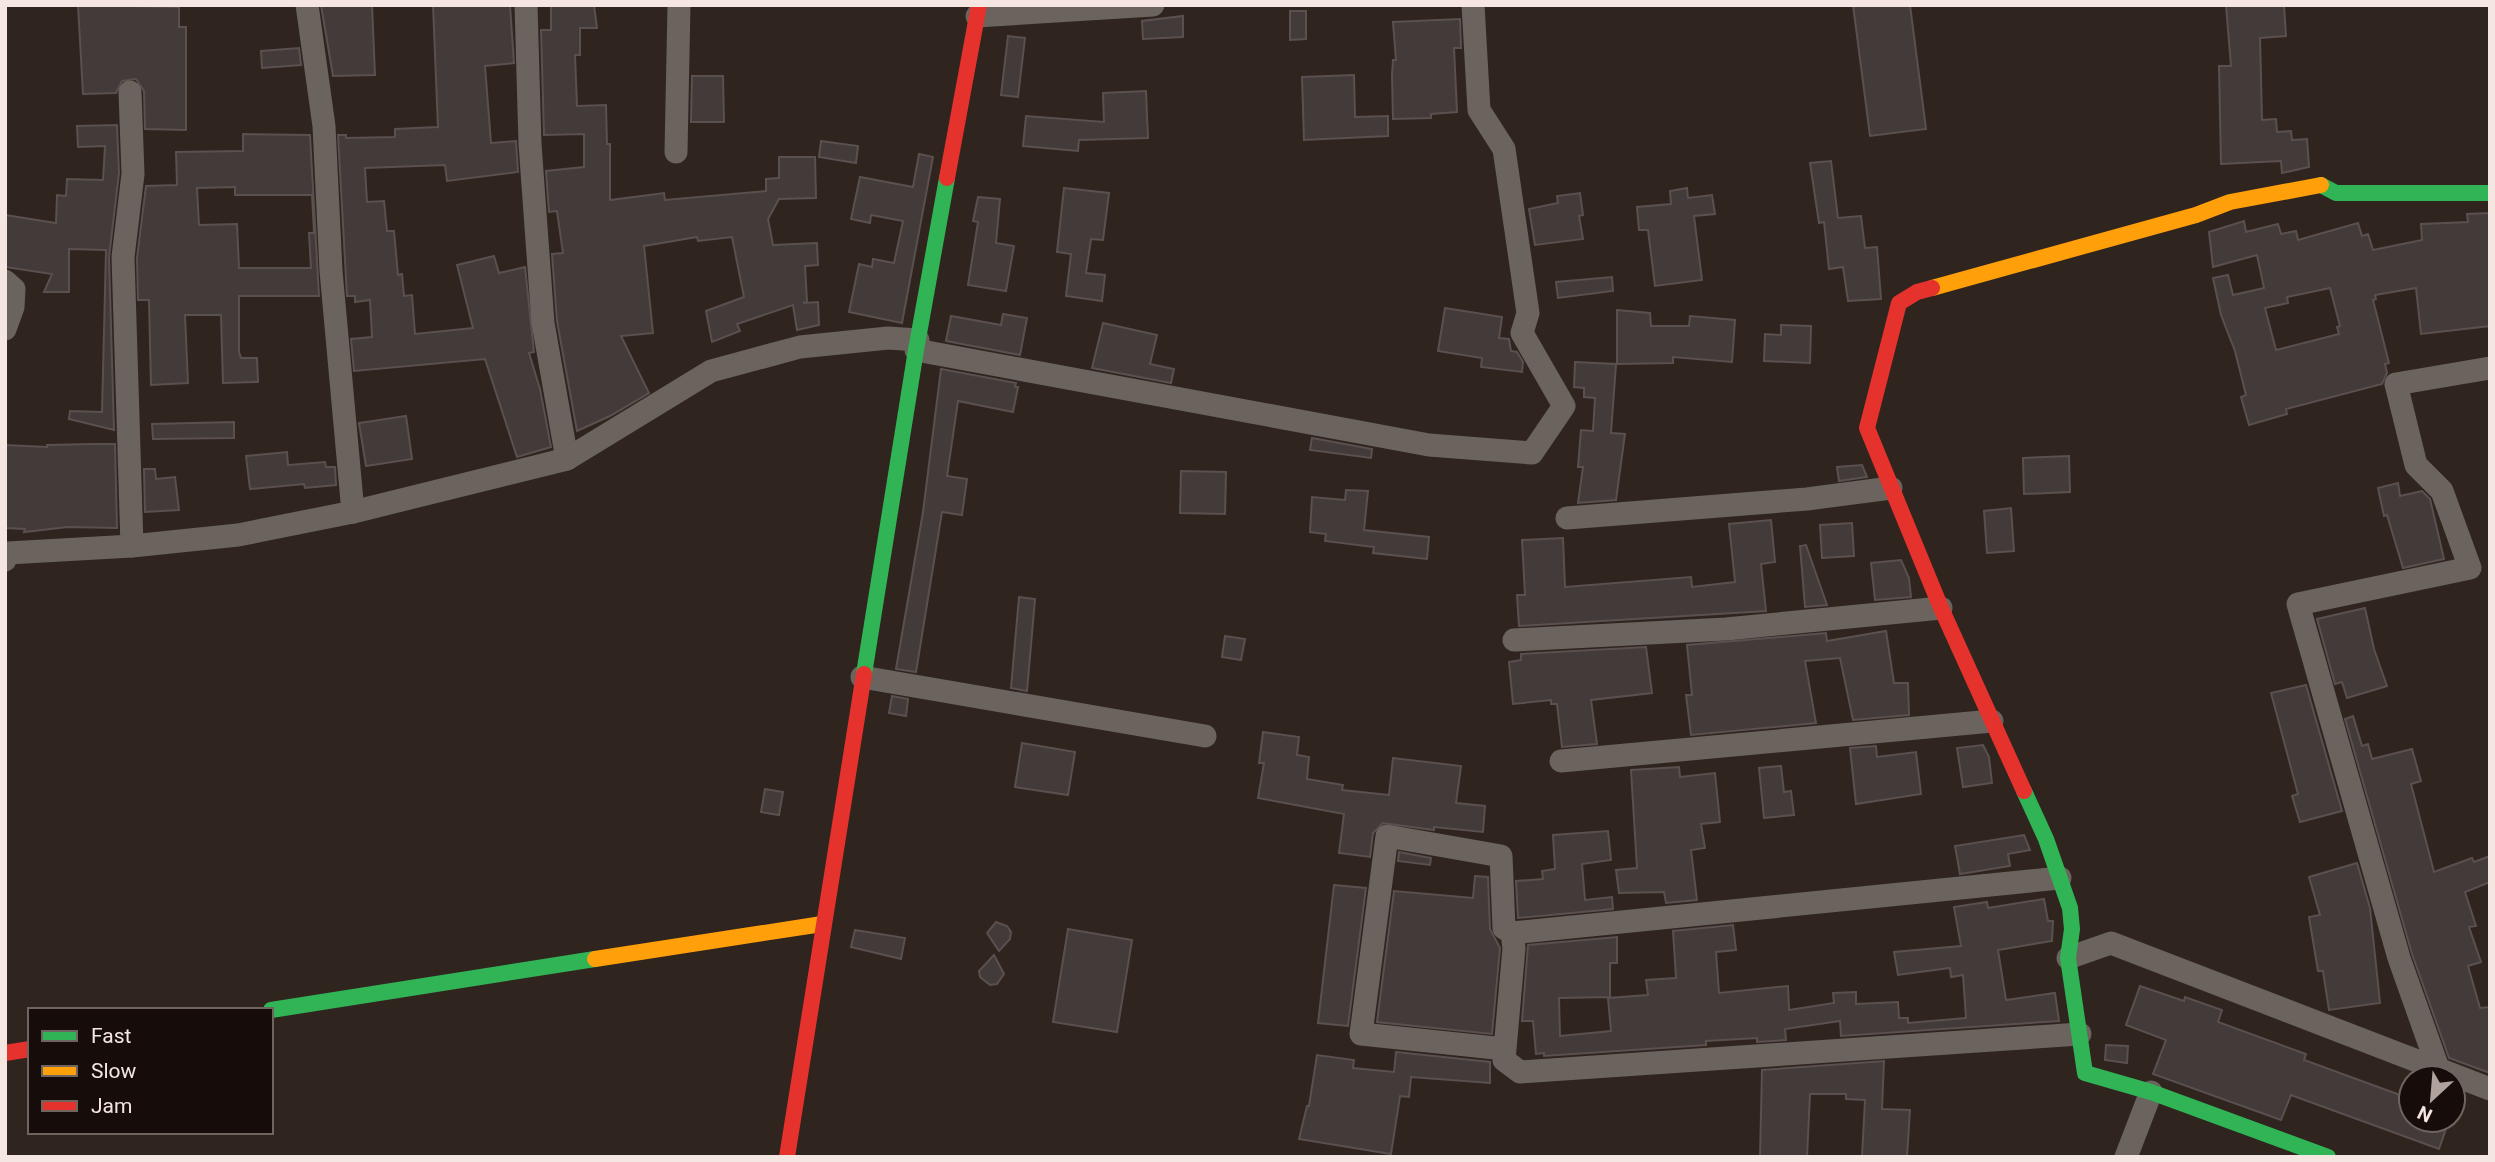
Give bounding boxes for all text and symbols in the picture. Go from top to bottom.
legend [28,1008,273,1134]
text: Fast [91,1024,132,1048]
text: Slow [91,1059,137,1083]
north arrow [2397,1064,2467,1134]
text: Jam [91,1094,132,1118]
text: N [2414,1101,2436,1127]

